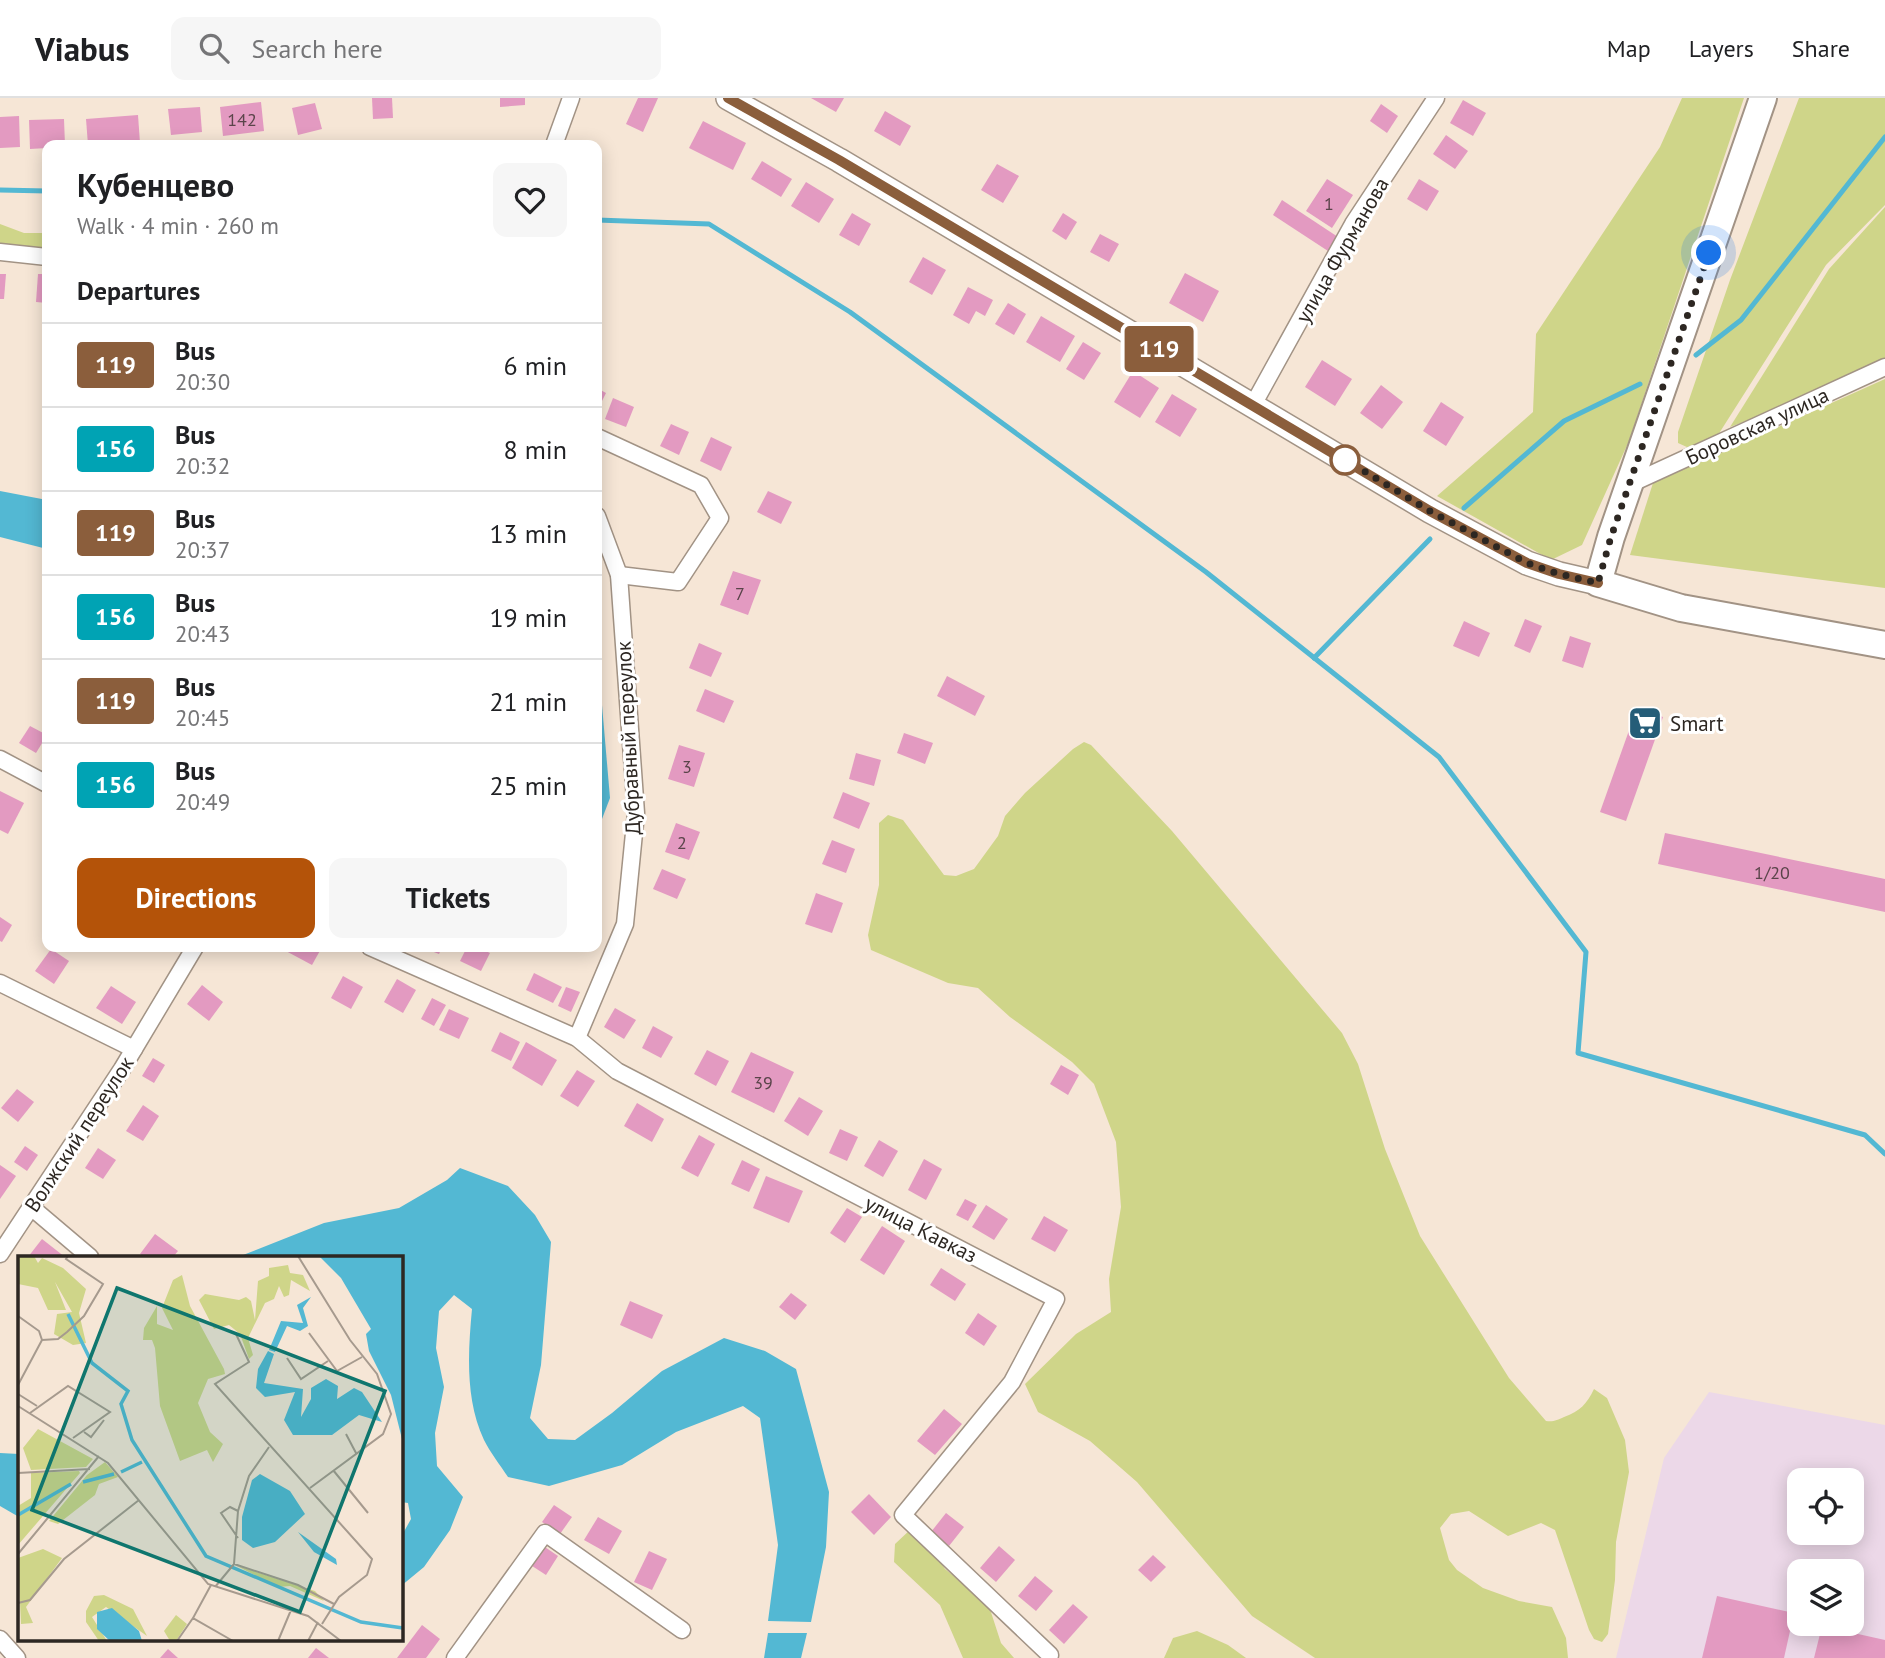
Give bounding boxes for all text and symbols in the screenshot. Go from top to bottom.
search box [171,17,661,80]
text: Viabus [35,27,129,70]
icon: search [195,29,233,67]
text: Search here [251,32,383,65]
text: Map [1607,33,1651,64]
text: Layers [1689,33,1754,64]
text: Share [1792,33,1850,64]
house number: 142 [227,108,257,131]
text: Кубенцево [77,163,234,206]
button: heart [493,163,567,237]
street label: улица Фурманова [1289,172,1395,328]
house number: 1 [1324,192,1334,215]
text: Walk · 4 min · 260 m [77,211,279,240]
your location [1691,235,1726,270]
text: Departures [77,274,200,307]
line badge: 119 [1119,326,1199,372]
text: 119 [1139,333,1179,364]
text: Bus [175,334,215,367]
text: 119 [95,349,136,380]
text: 6 min [504,349,567,382]
text: 20:30 [175,367,230,396]
street label: Боровская улица [1681,381,1833,471]
text: Bus [175,418,215,451]
text: 156 [95,433,136,464]
text: 8 min [504,433,567,466]
unlabelled marker [1330,445,1360,475]
text: 20:32 [175,451,230,480]
text: Bus [175,502,215,535]
text: 119 [95,517,136,548]
text: 13 min [489,517,567,550]
text: 20:37 [175,535,230,564]
house number: 7 [735,582,745,605]
text: Bus [175,586,215,619]
text: 156 [95,601,136,632]
text: 19 min [489,601,567,634]
text: 20:43 [175,619,230,648]
street label: Дубравный переулок [609,640,647,836]
text: Bus [175,670,215,703]
text: 119 [95,685,136,716]
text: 21 min [489,685,567,718]
text: 20:45 [175,703,230,732]
supermarket icon: Smart [1626,704,1664,742]
place label: Smart [1670,710,1724,737]
text: Bus [175,754,215,787]
house number: 3 [682,755,692,778]
text: 156 [95,769,136,800]
text: 25 min [489,769,567,802]
text: 20:49 [175,787,230,816]
house number: 2 [677,831,687,854]
button: Directions [77,858,315,938]
button: Tickets [329,858,567,938]
house number: 1/20 [1754,861,1790,884]
street label: Волжский переулок [18,1051,140,1217]
house number: 39 [753,1071,773,1094]
street label: улица Кавказ [860,1189,982,1269]
inset map [18,1256,402,1640]
map controls [1787,1468,1864,1636]
button: locate [1787,1468,1864,1545]
button: layers [1787,1559,1864,1636]

